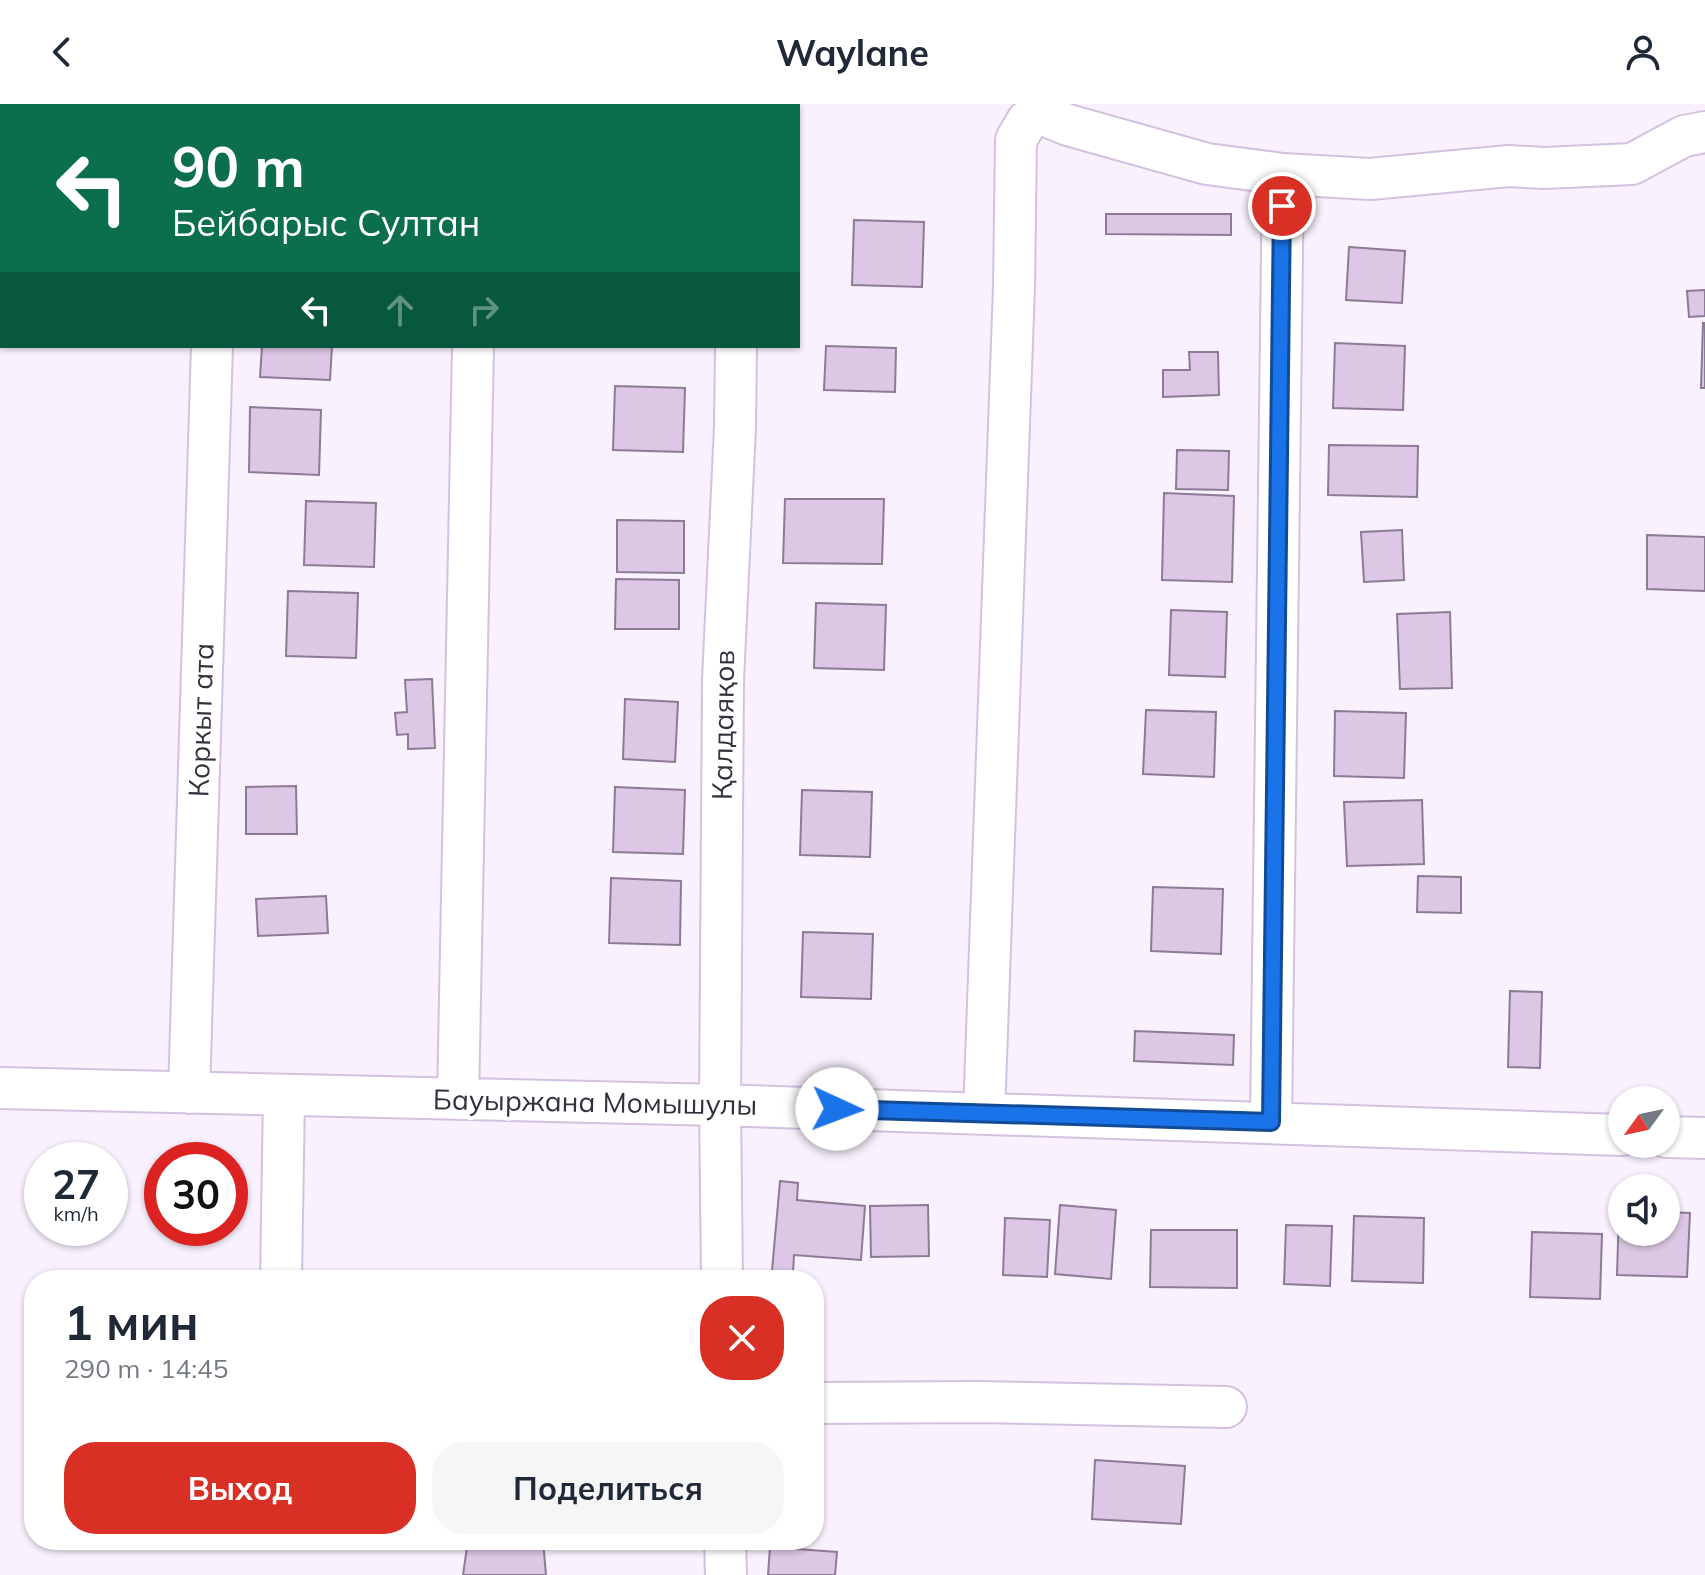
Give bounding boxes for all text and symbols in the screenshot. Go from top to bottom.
icon: back [40,30,84,74]
text: Waylane [776,30,929,75]
icon: person [1621,30,1665,74]
text: 90 m [172,131,305,201]
icon: left [40,136,144,240]
pin [1248,172,1316,240]
icon: arrive [1260,184,1304,228]
text: Бейбарыс Султан [172,200,480,245]
icon: left [294,288,338,332]
icon: ahead [378,288,422,332]
icon: right [462,288,506,332]
street label: Коркыт ата [180,642,221,798]
street label: Қалдаяқов [704,650,741,800]
position arrow [795,1067,879,1151]
street label: Бауыржана Момышулы [433,1081,757,1122]
north arrow [1608,1086,1680,1158]
map controls [1608,1086,1680,1246]
speed limit sign: 30 [144,1142,248,1246]
text: 27 [52,1159,100,1209]
button: sound [1608,1174,1680,1246]
text: km/h [53,1201,99,1226]
text: 1 мин [64,1292,199,1352]
button: close [700,1296,784,1380]
text: 290 m · 14:45 [64,1352,228,1385]
button: Выход [64,1442,416,1534]
button: Поделиться [432,1442,784,1534]

